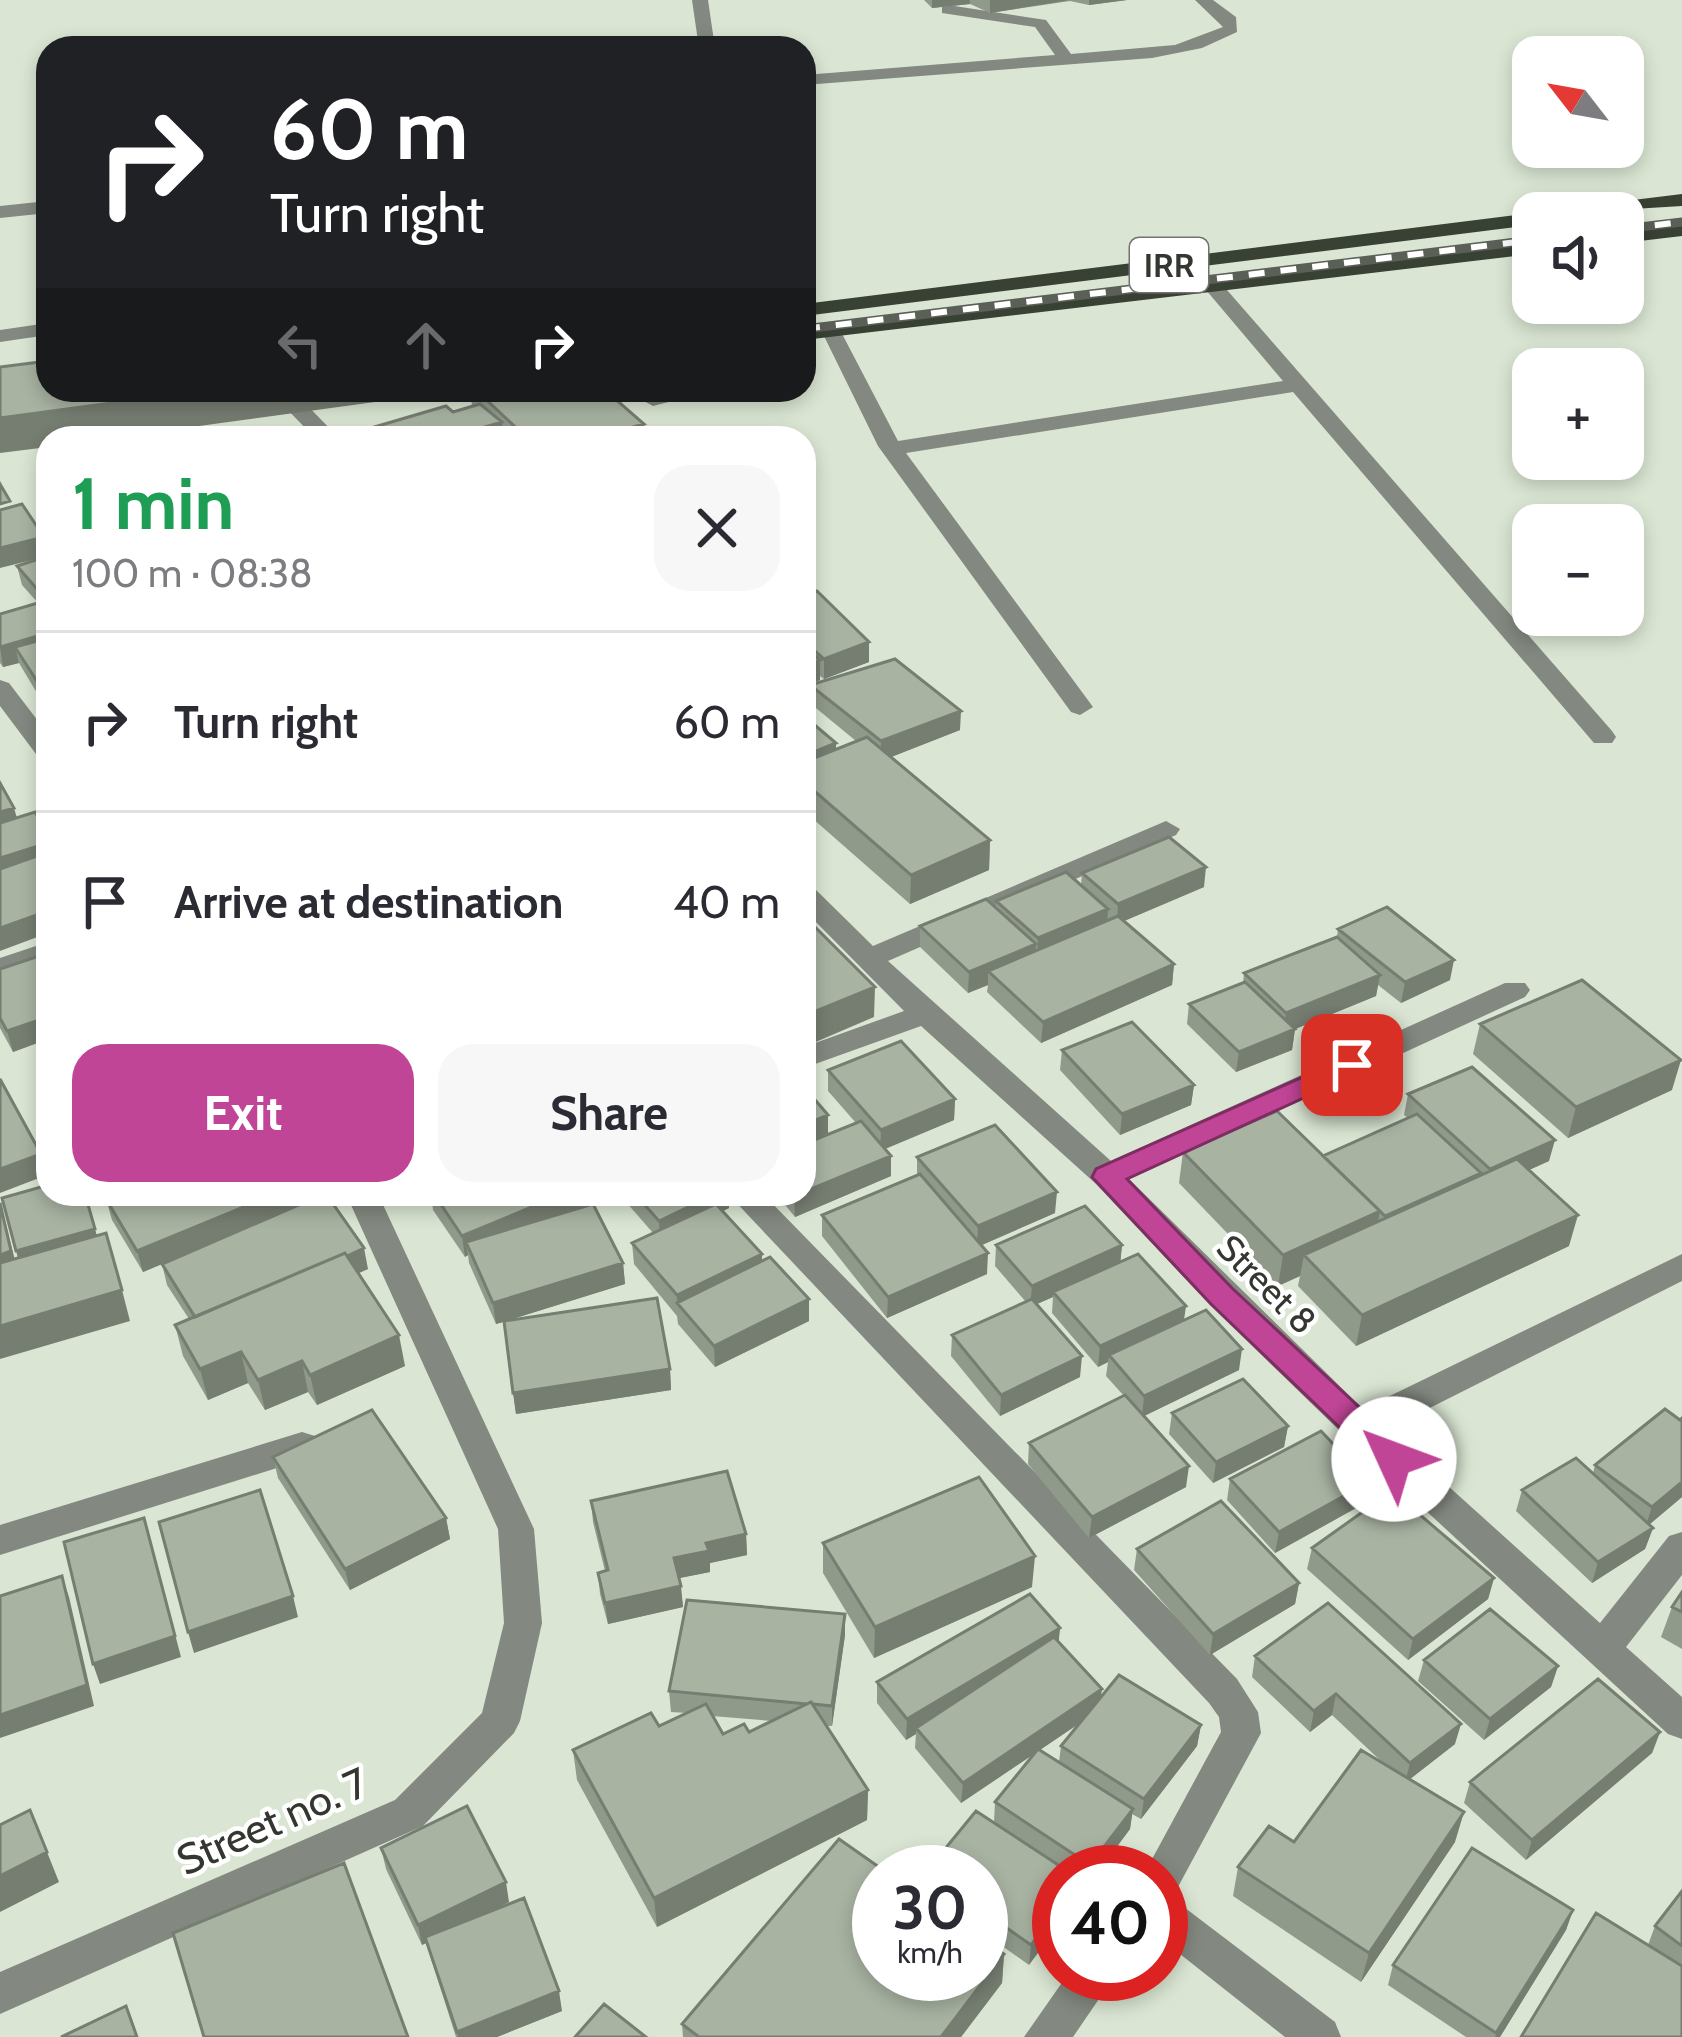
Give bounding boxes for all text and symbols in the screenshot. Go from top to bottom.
north arrow [1512,36,1644,168]
map controls [1512,36,1644,636]
text: 60 m [270,78,468,180]
icon: right [72,84,228,240]
text: Turn right [270,180,484,246]
button: sound [1512,192,1644,324]
road number: IRR [1130,238,1208,292]
icon: left [267,312,333,378]
icon: ahead [393,312,459,378]
icon: right [519,312,585,378]
button: + [1512,348,1644,480]
text: 1 min [72,460,234,547]
button: close [654,465,780,591]
button: − [1512,504,1644,636]
text: 100 m · 08:38 [72,549,313,597]
icon: right [72,689,138,755]
text: Turn right [174,695,358,749]
text: 60 m [673,695,780,749]
icon: arrive [72,869,138,935]
text: Arrive at destination [174,875,563,929]
text: 40 m [673,875,780,929]
pin [1301,1014,1403,1116]
icon: arrive [1319,1032,1385,1098]
button: Exit [72,1044,414,1182]
button: Share [438,1044,780,1182]
street label: Street 8 [1208,1225,1326,1343]
position arrow [1331,1396,1457,1522]
street label: Street no. 7 [169,1756,375,1886]
speed limit sign: 40 [1032,1845,1188,2001]
text: 30 [893,1871,967,1944]
text: km/h [897,1934,963,1971]

